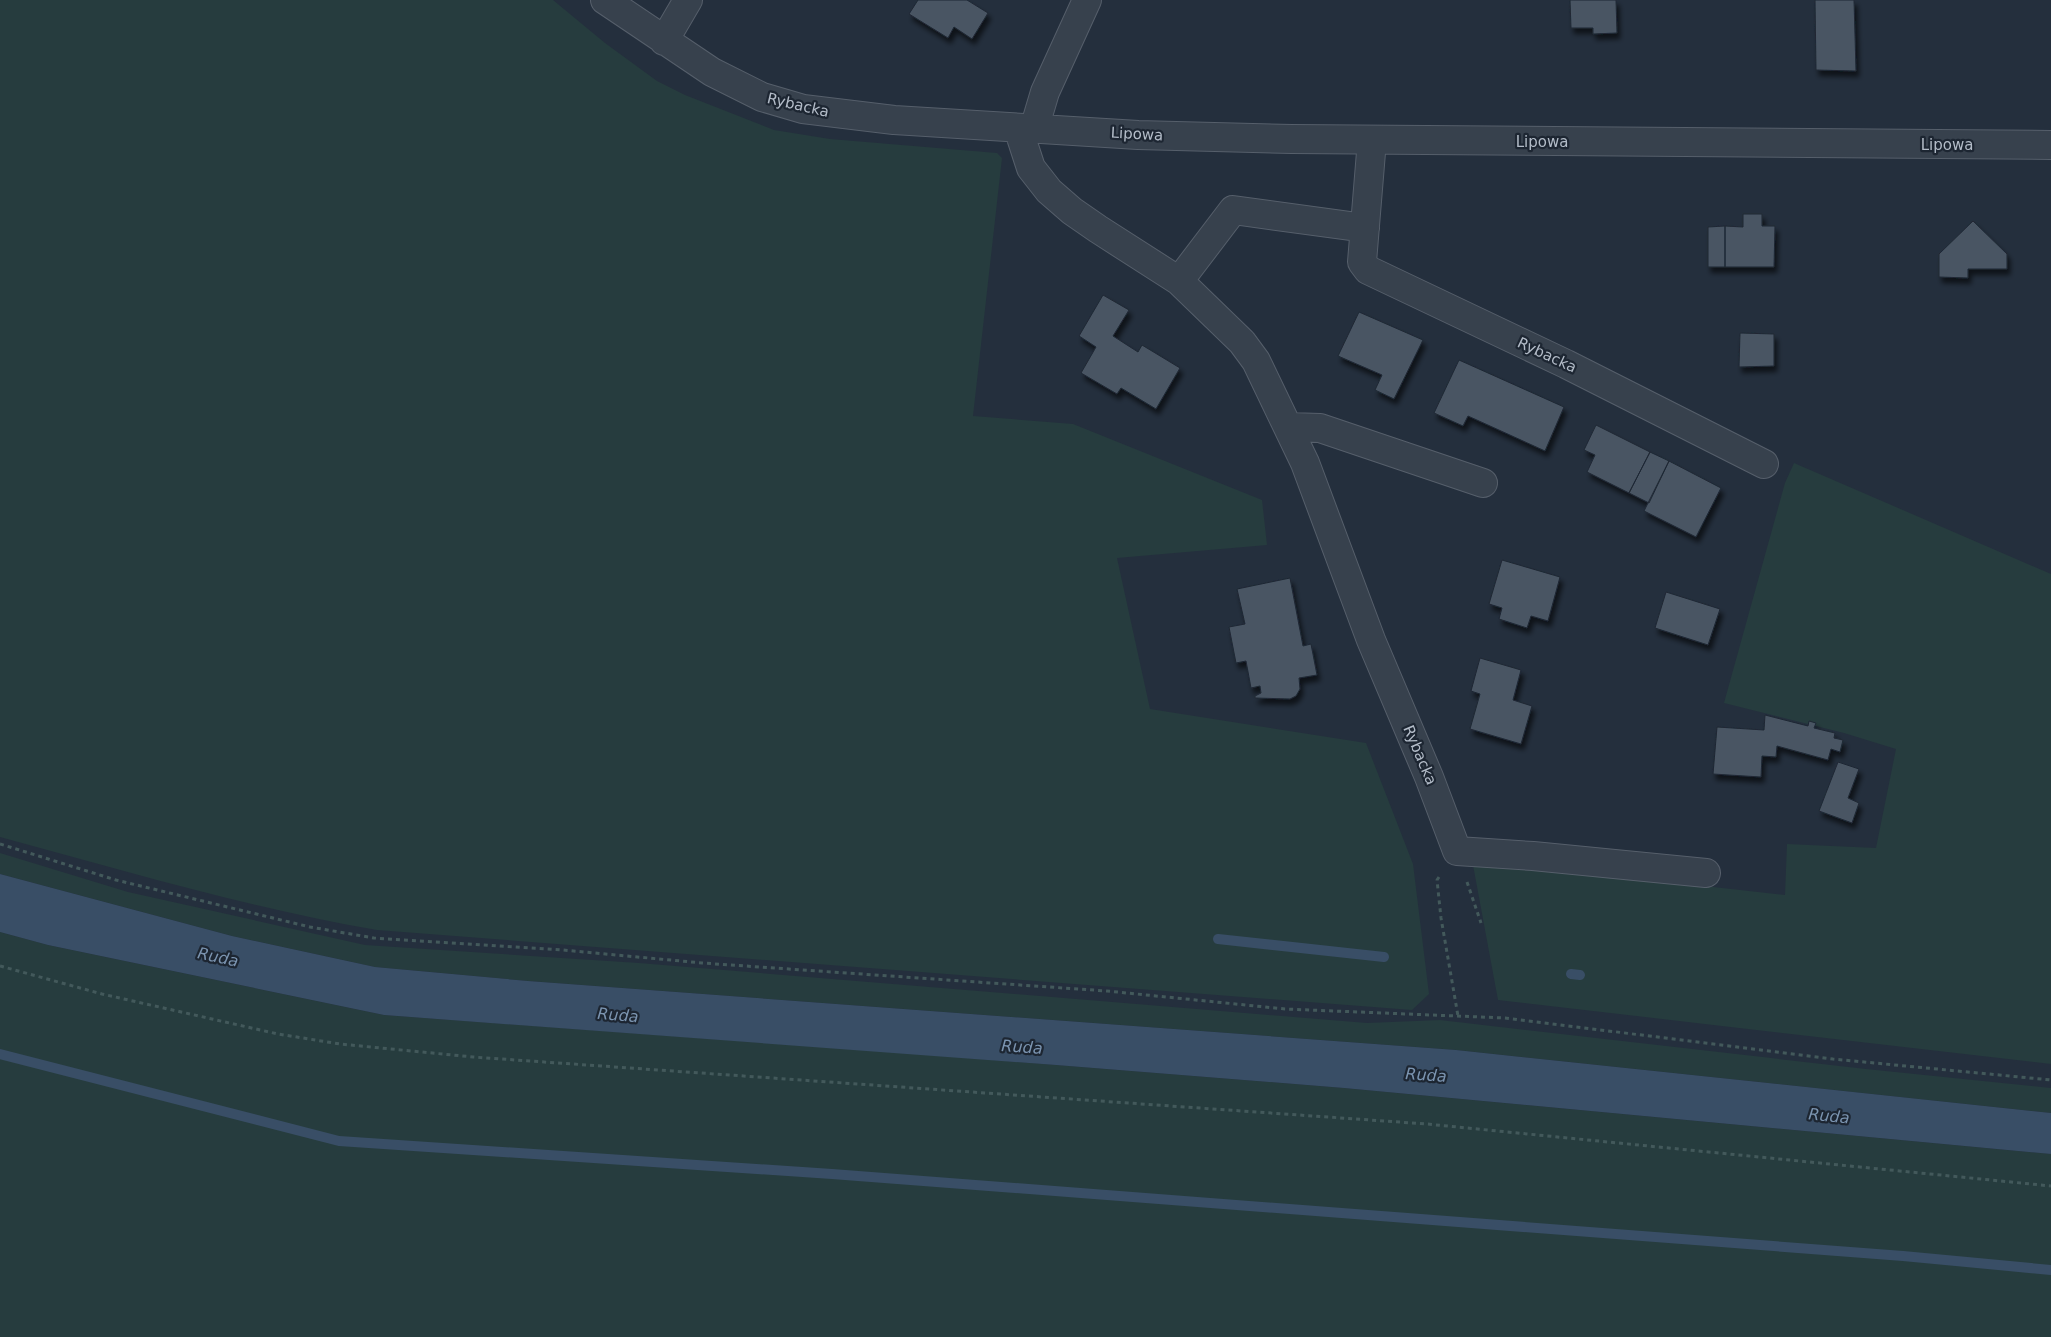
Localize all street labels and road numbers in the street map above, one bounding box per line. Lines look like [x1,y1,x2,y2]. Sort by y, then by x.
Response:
street label: Rybacka [765,89,831,121]
street label: Lipowa [1110,124,1164,144]
street label: Lipowa [1516,133,1568,151]
street label: Lipowa [1921,136,1973,154]
street label: Rybacka [1515,334,1579,376]
street label: Rybacka [1399,722,1441,788]

